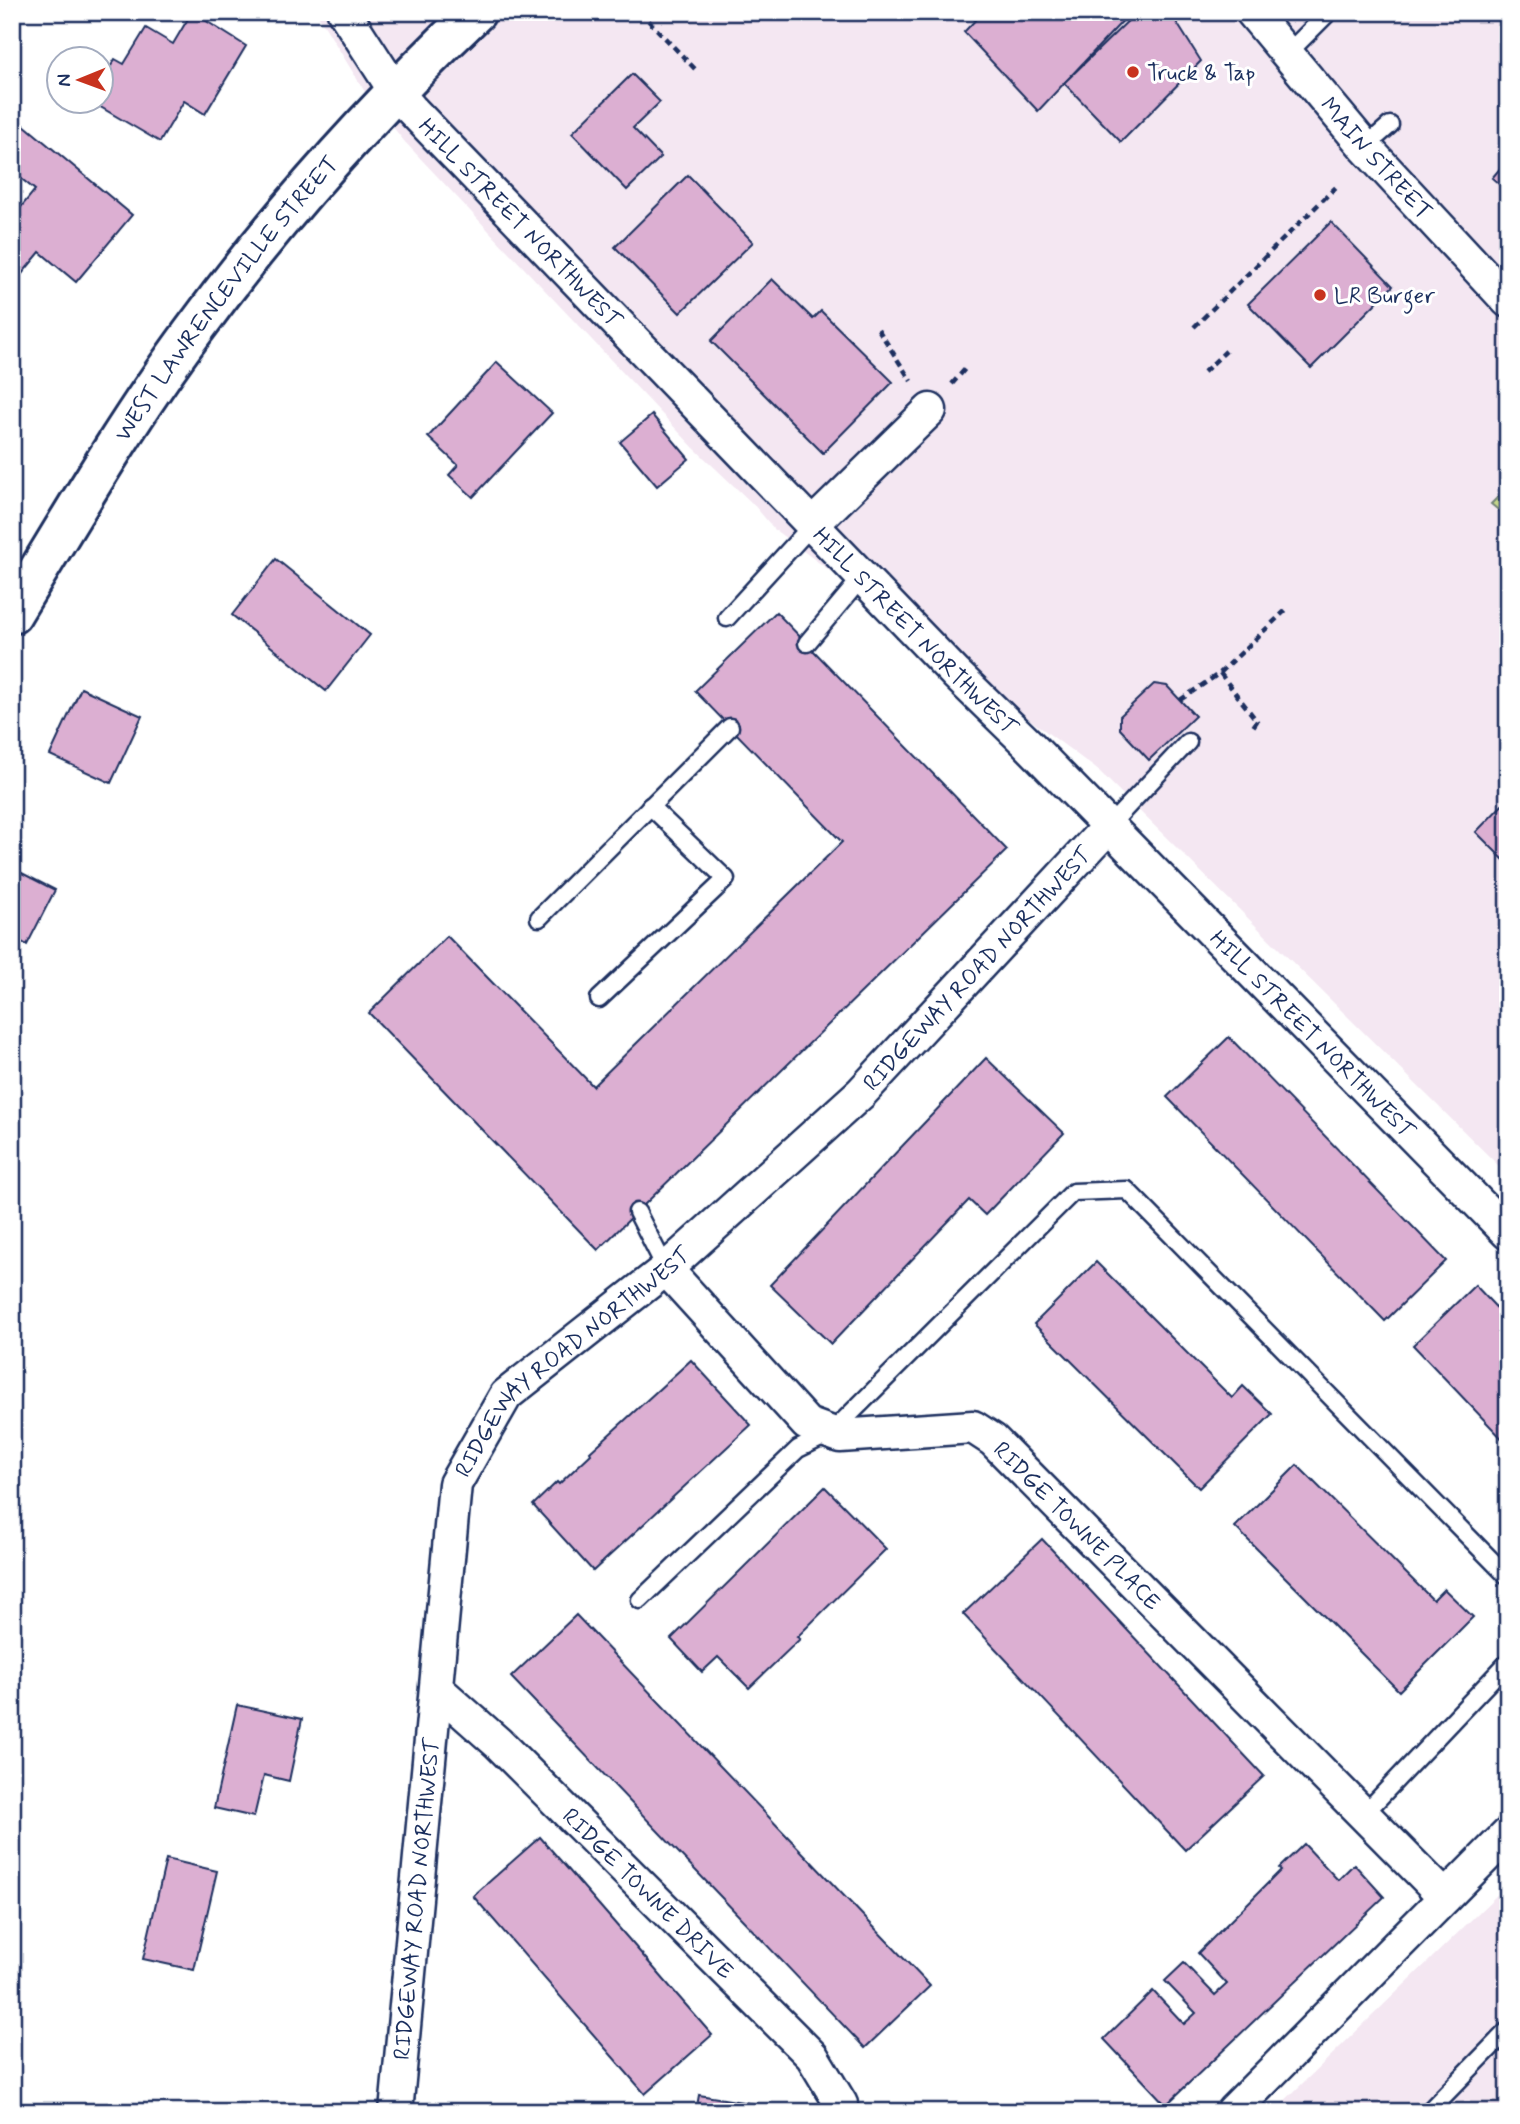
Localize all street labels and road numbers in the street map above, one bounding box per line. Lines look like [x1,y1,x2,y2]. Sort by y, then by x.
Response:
street label: MAIN STREET [1313,92,1438,227]
street label: HILL STREET NORTHWEST [411,113,628,336]
street label: WEST LAWRENCEVILLE STREET [109,150,346,448]
street label: HILL STREET NORTHWEST [805,521,1024,744]
street label: RIDGEWAY ROAD NORTHWEST [857,840,1100,1098]
street label: HILL STREET NORTHWEST [1202,925,1421,1147]
street label: RIDGEWAY ROAD NORTHWEST [449,1240,699,1483]
street label: RIDGE TOWNE PLACE [986,1436,1166,1618]
street label: RIDGEWAY ROAD NORTHWEST [388,1736,448,2061]
street label: RIDGE TOWNE DRIVE [555,1802,739,1987]

